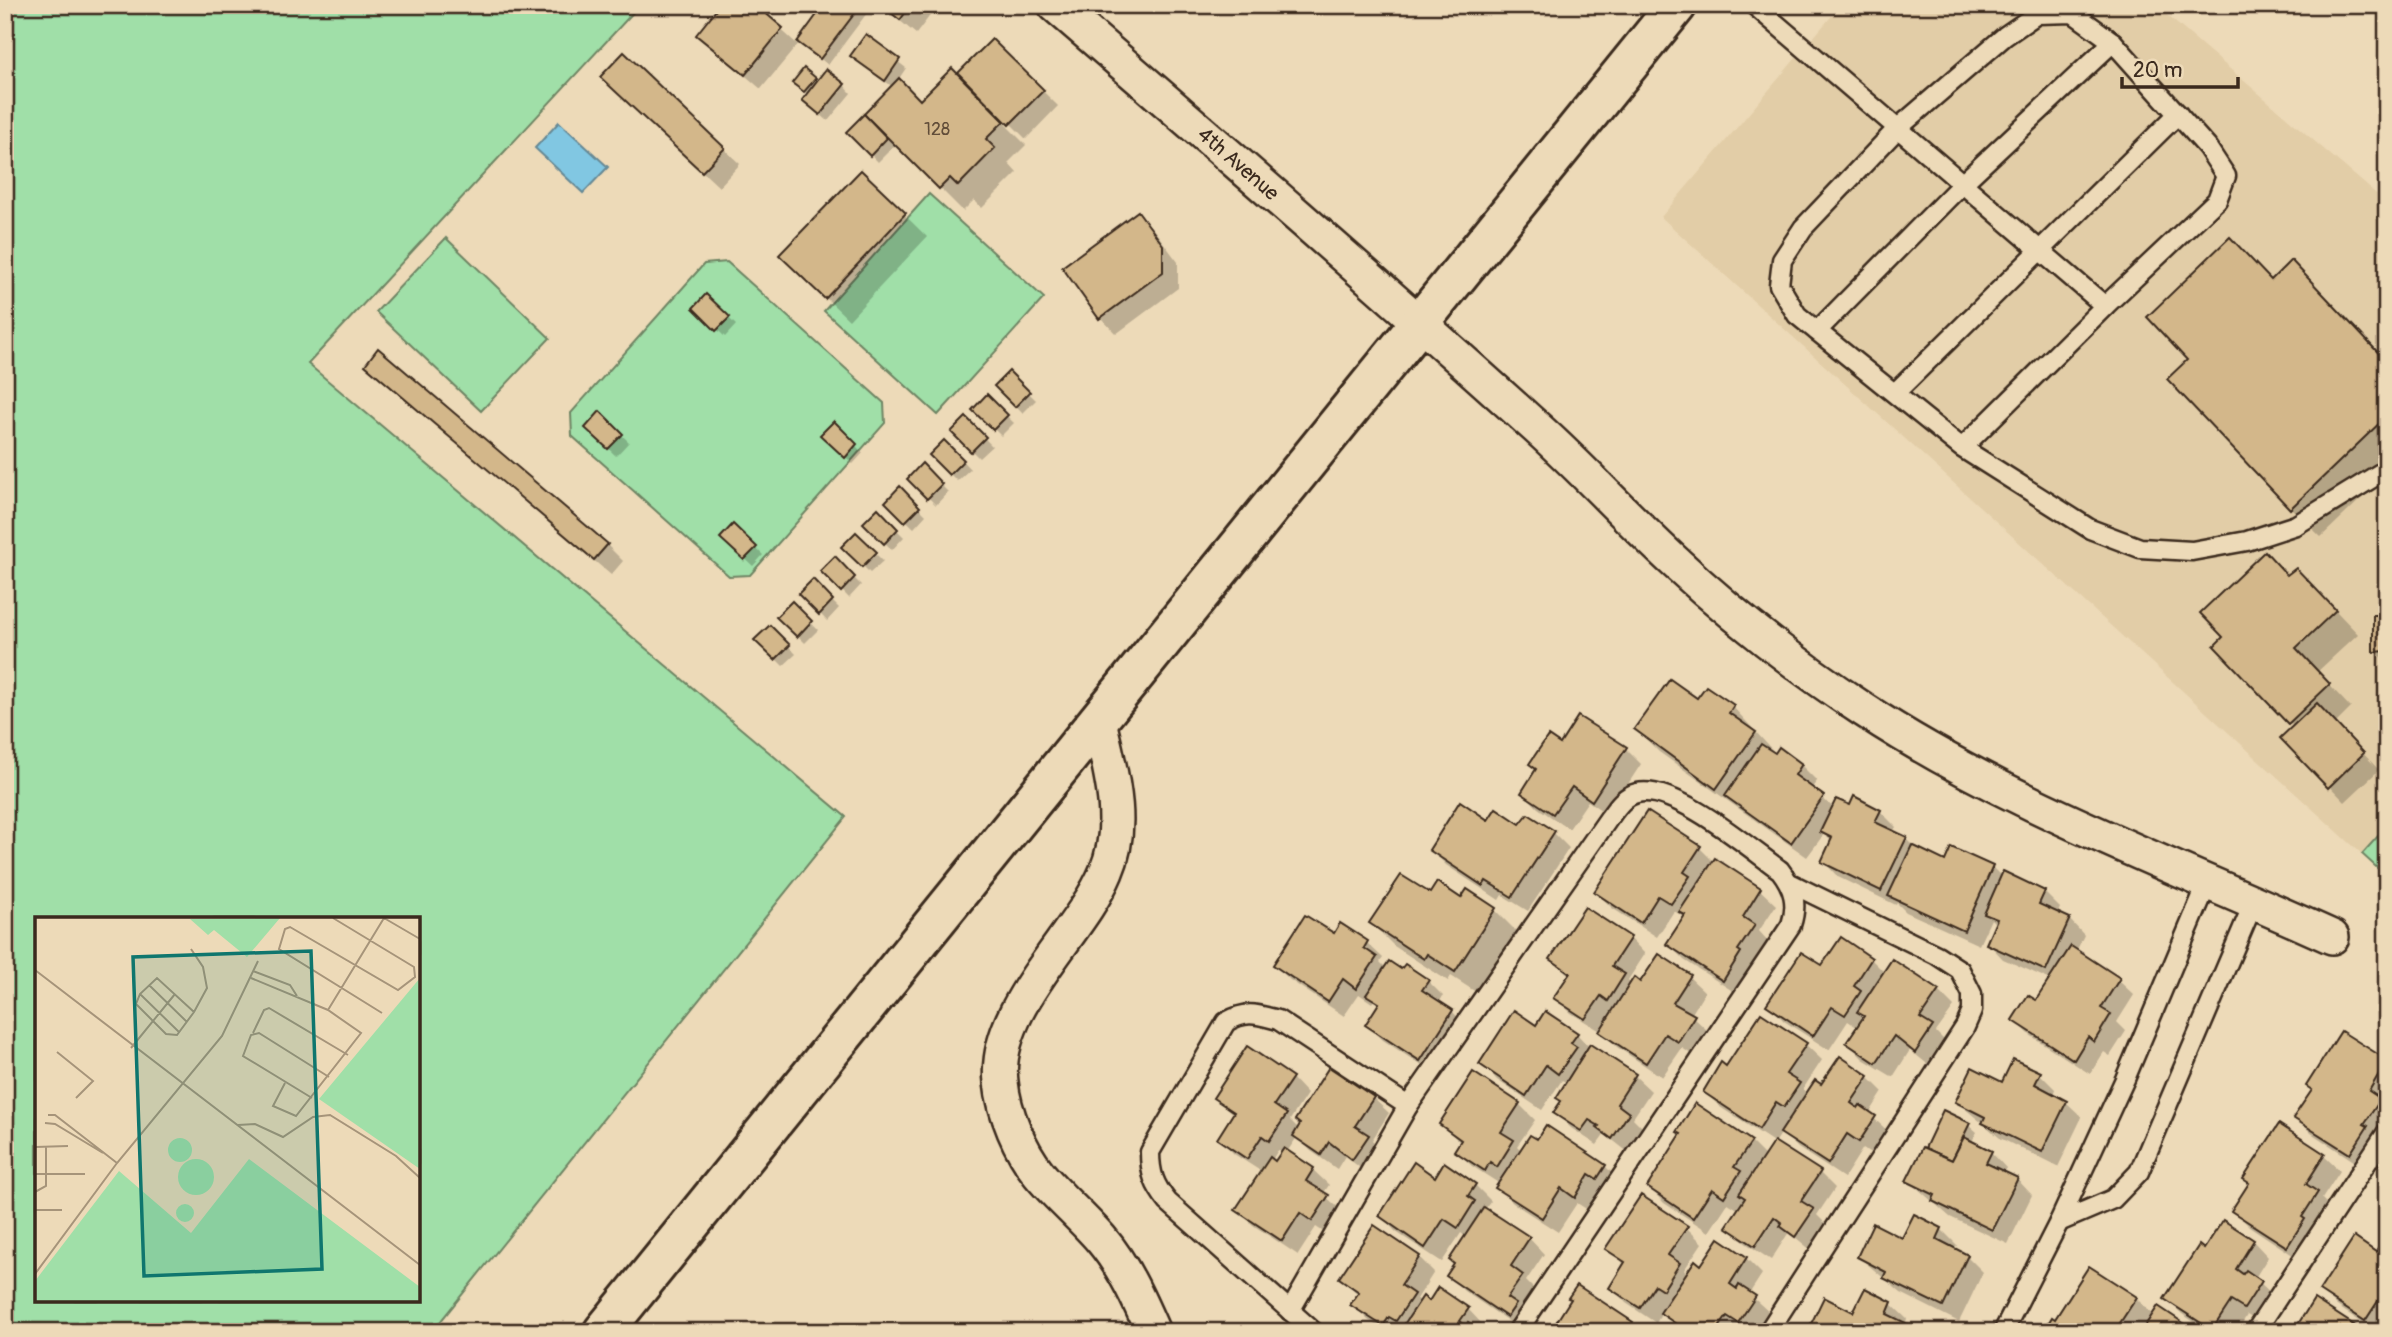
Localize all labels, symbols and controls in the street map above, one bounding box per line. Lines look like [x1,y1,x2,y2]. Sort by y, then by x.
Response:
scale bar [2122,46,2238,90]
text: 20 m [2133,57,2182,84]
house number: 128 [924,118,950,141]
street label: 4th Avenue [1192,121,1285,207]
inset map [35,917,420,1302]

